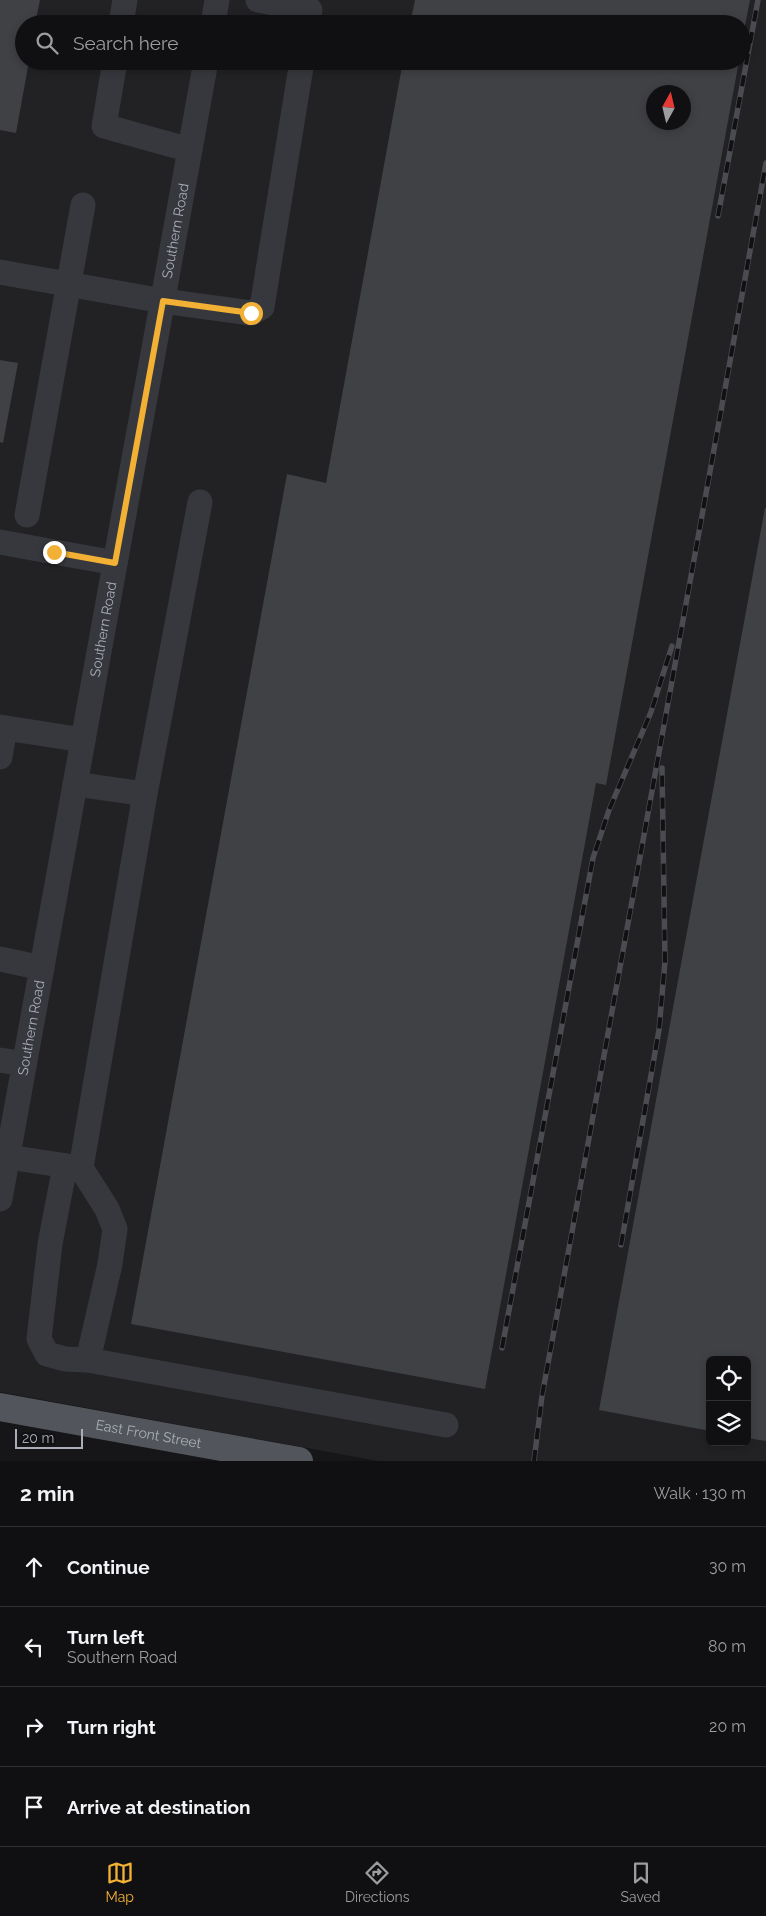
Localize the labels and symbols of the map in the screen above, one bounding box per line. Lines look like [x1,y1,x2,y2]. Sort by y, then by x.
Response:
north arrow [646,85,691,130]
street label: Southern Road [159,182,192,280]
route start [240,302,263,325]
route end [43,541,66,564]
street label: Southern Road [87,580,120,678]
street label: Southern Road [15,979,47,1077]
street label: East Front Street [94,1416,203,1451]
scale bar [15,1426,82,1449]

